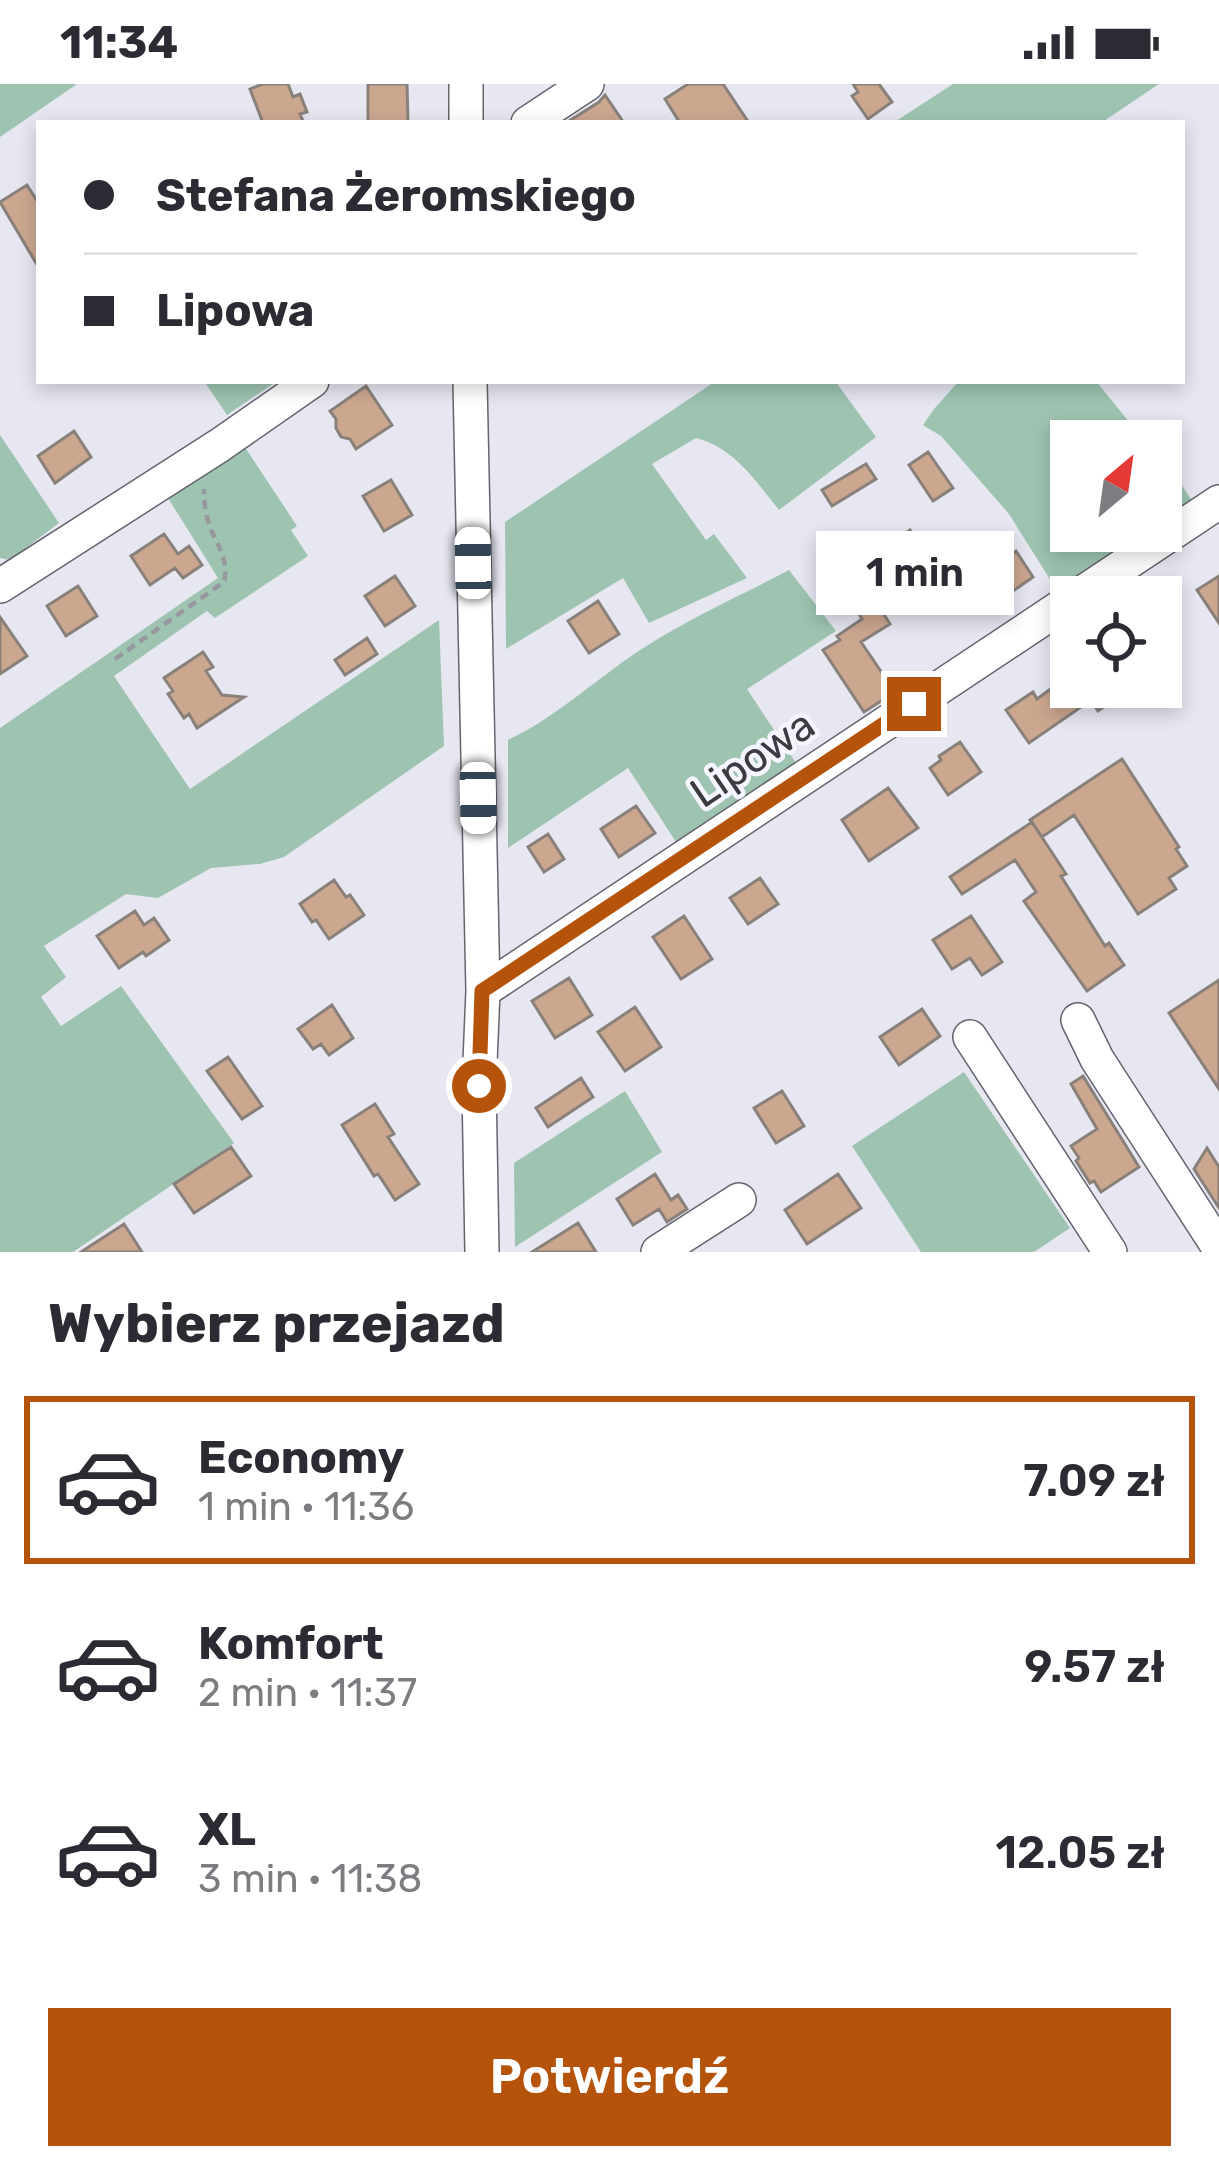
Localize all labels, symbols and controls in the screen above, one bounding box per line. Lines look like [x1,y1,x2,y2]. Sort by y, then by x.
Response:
text: 11:34 [60,16,178,69]
text: Stefana Żeromskiego [156,169,636,222]
text: Lipowa [156,284,314,337]
north arrow [1050,420,1182,552]
map controls [1050,420,1182,708]
car [454,527,492,599]
callout: 1 min [815,530,1013,614]
text: 1 min [866,550,964,596]
button: locate [1050,576,1182,708]
route end [887,677,941,731]
street label: Lipowa [681,699,824,818]
car [459,762,497,834]
route start [452,1059,506,1113]
text: Wybierz przejazd [48,1292,505,1356]
icon: car [54,1426,162,1534]
text: Economy [198,1431,404,1484]
text: 7.09 zł [1023,1454,1165,1507]
text: 1 min · 11:36 [198,1484,414,1530]
icon: car [54,1612,162,1720]
text: Komfort [198,1617,384,1670]
text: 9.57 zł [1024,1640,1165,1693]
text: 2 min · 11:37 [198,1670,417,1716]
icon: car [54,1798,162,1906]
text: XL [198,1803,256,1856]
text: 12.05 zł [995,1826,1165,1879]
text: 3 min · 11:38 [198,1856,422,1902]
button: Potwierdź [48,2008,1171,2146]

